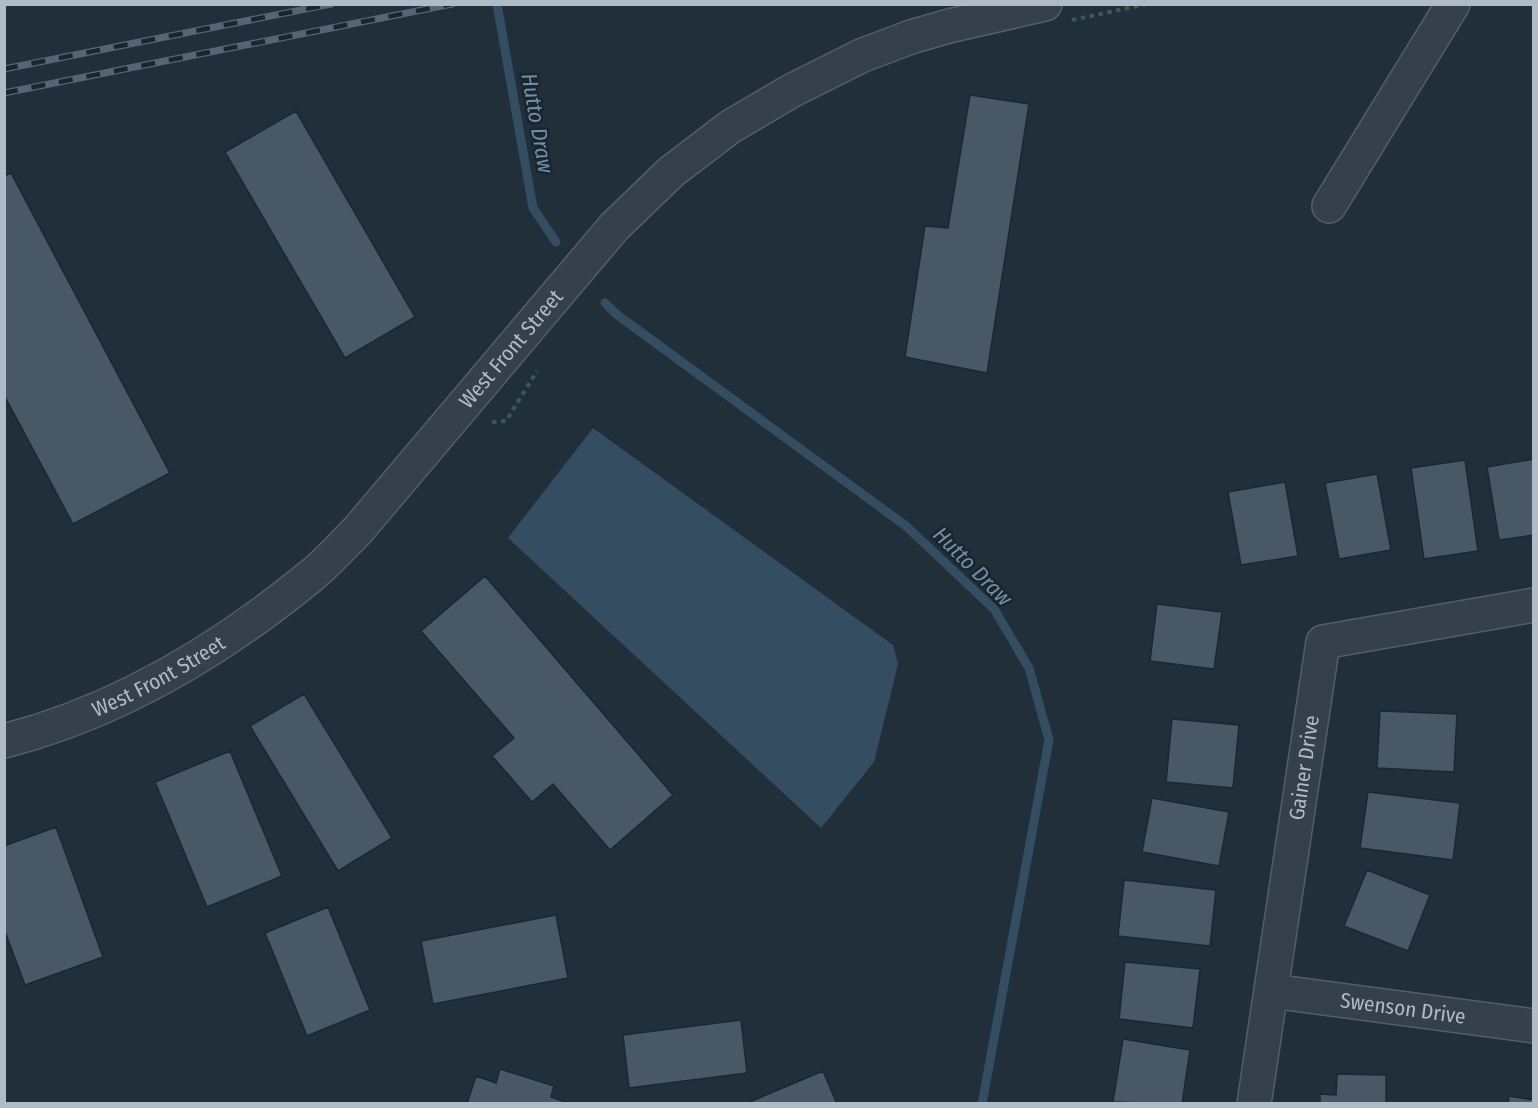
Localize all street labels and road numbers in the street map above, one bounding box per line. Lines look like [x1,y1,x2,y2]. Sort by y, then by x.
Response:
street label: West Front Street [453,284,569,414]
street label: West Front Street [88,630,230,723]
street label: Gainer Drive [1284,713,1325,822]
street label: Swenson Drive [1339,987,1467,1030]

